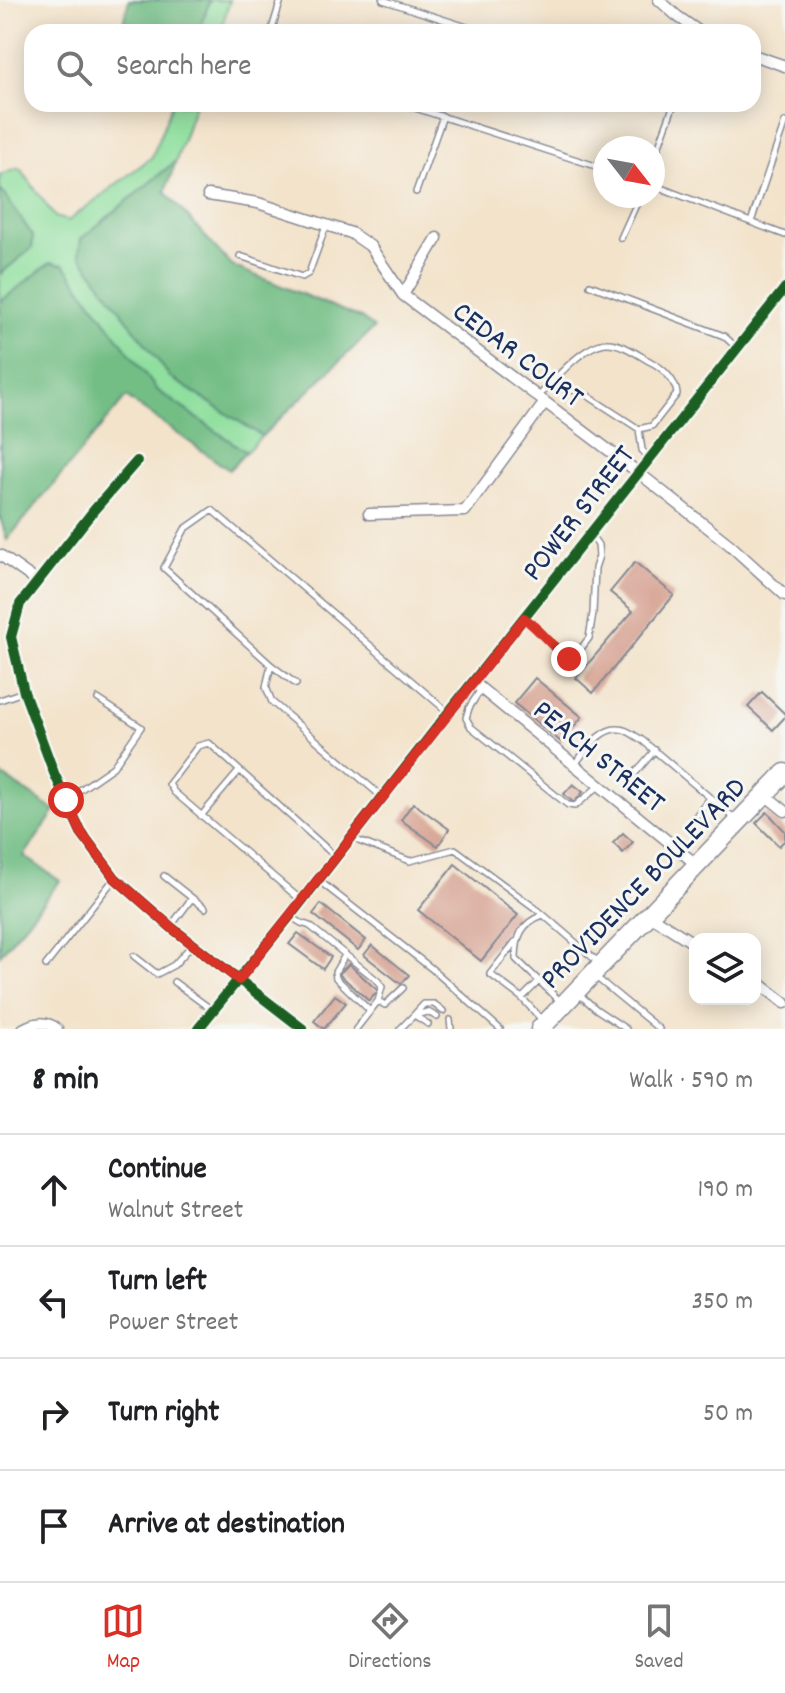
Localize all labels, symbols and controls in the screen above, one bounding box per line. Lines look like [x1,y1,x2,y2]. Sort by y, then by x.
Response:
search box [24,24,761,112]
icon: search [52,46,96,90]
text: Search here [116,47,252,90]
north arrow [593,136,665,208]
street label: CEDAR COURT [442,293,591,420]
street label: POWER STREET [514,438,647,592]
route end [551,641,587,677]
street label: PEACH STREET [522,692,673,825]
street label: PROVIDENCE BOULEVARD [532,769,758,1001]
route start [48,782,84,818]
map controls [689,933,761,1005]
button: layers [689,933,761,1005]
text: 8 min [32,1057,99,1106]
text: Walk · 590 m [629,1063,753,1100]
text: Continue [108,1150,207,1193]
icon: ahead [32,1168,76,1212]
text: 190 m [697,1172,753,1209]
text: Walnut Street [108,1193,243,1230]
text: Turn left [108,1262,207,1305]
icon: left [32,1280,76,1324]
text: 350 m [691,1284,753,1321]
text: Power Street [108,1305,238,1342]
icon: right [32,1392,76,1436]
text: Turn right [108,1393,219,1436]
text: 50 m [703,1396,753,1433]
icon: arrive [32,1504,76,1548]
text: Arrive at destination [108,1505,345,1548]
tab: Map [101,1599,145,1678]
tab: Directions [348,1599,432,1678]
tab: Saved [634,1599,684,1678]

